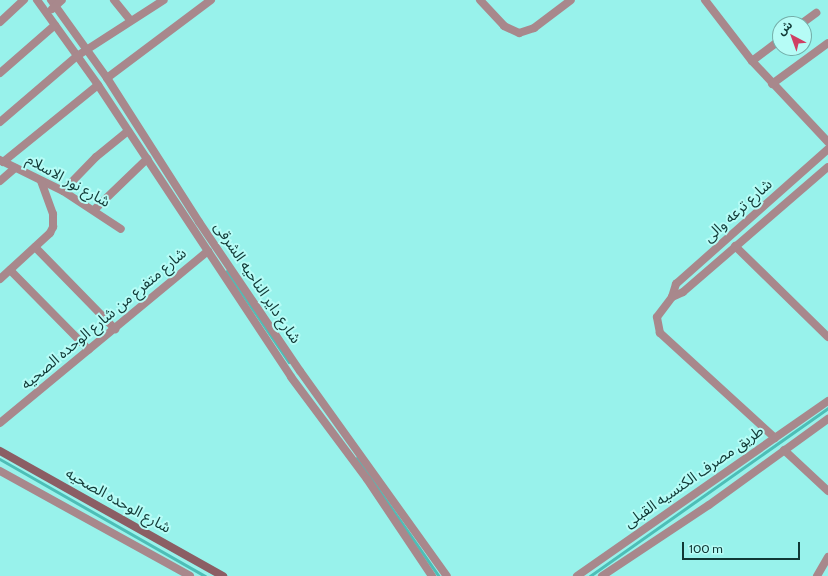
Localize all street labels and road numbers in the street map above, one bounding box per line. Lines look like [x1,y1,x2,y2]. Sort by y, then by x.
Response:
street label: شارع نور الاسلام [23,151,113,211]
street label: شارع ترعه والى [700,176,776,246]
street label: شارع داير الناحيه الشرقى [210,219,304,347]
street label: شارع متفرع من شارع الوحده الصحيه [18,245,190,393]
street label: طريق مصرف الكنسيه القبلى [621,422,767,532]
street label: شارع الوحده الصحيه [62,465,174,537]

